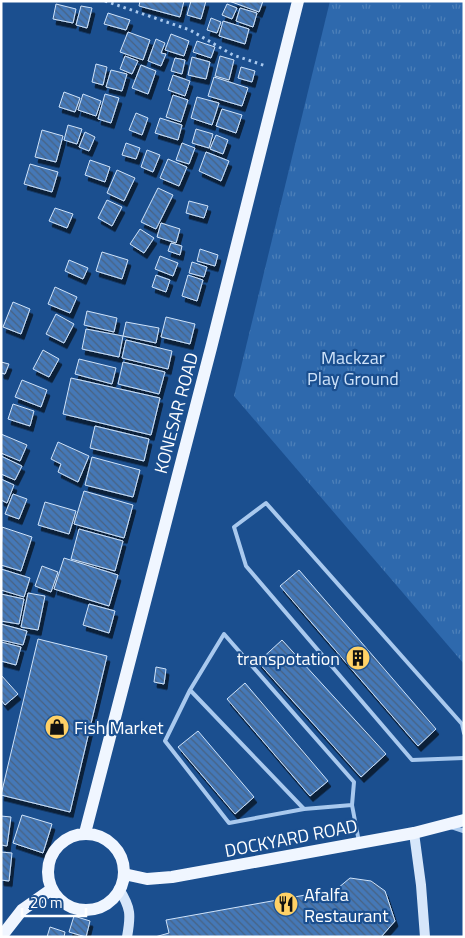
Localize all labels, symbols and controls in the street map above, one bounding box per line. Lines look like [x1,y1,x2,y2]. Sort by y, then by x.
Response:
park label: Mackzar Play Ground [307,344,399,392]
street label: KONESAR ROAD [147,349,205,477]
place label: transpotation [237,645,340,672]
building icon: transpotation [345,645,371,671]
shop icon: Fish Market [44,714,70,740]
place label: Fish Market [74,714,164,741]
street label: DOCKYARD ROAD [222,812,360,864]
place label: Afalfa Restaurant [304,881,389,929]
scale bar [22,886,86,918]
text: 20 m [30,891,63,914]
restaurant icon: Afalfa Restaurant [273,891,299,917]

